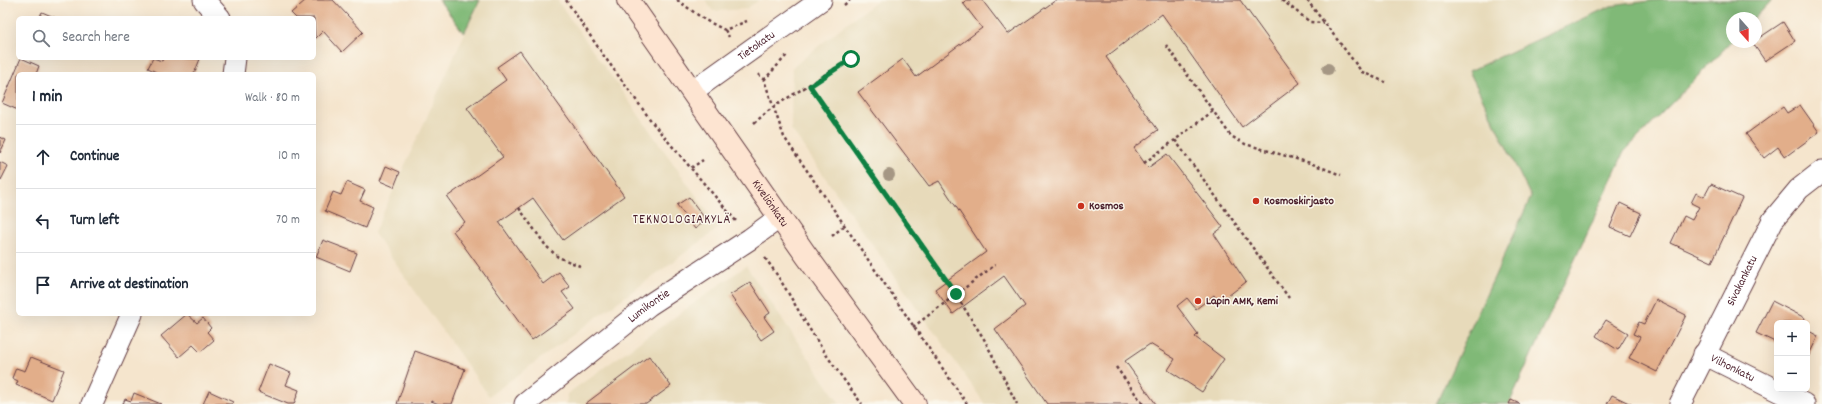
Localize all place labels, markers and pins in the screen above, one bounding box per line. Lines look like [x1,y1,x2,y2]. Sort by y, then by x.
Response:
place label: Kosmoskirjasto [1264,193,1334,210]
marker: Kosmoskirjasto [1251,196,1261,206]
place label: Kosmos [1089,198,1124,215]
marker: Kosmos [1076,201,1086,211]
place label: Lapin AMK, Kemi [1206,293,1279,310]
marker: Lapin AMK, Kemi [1193,296,1203,306]

